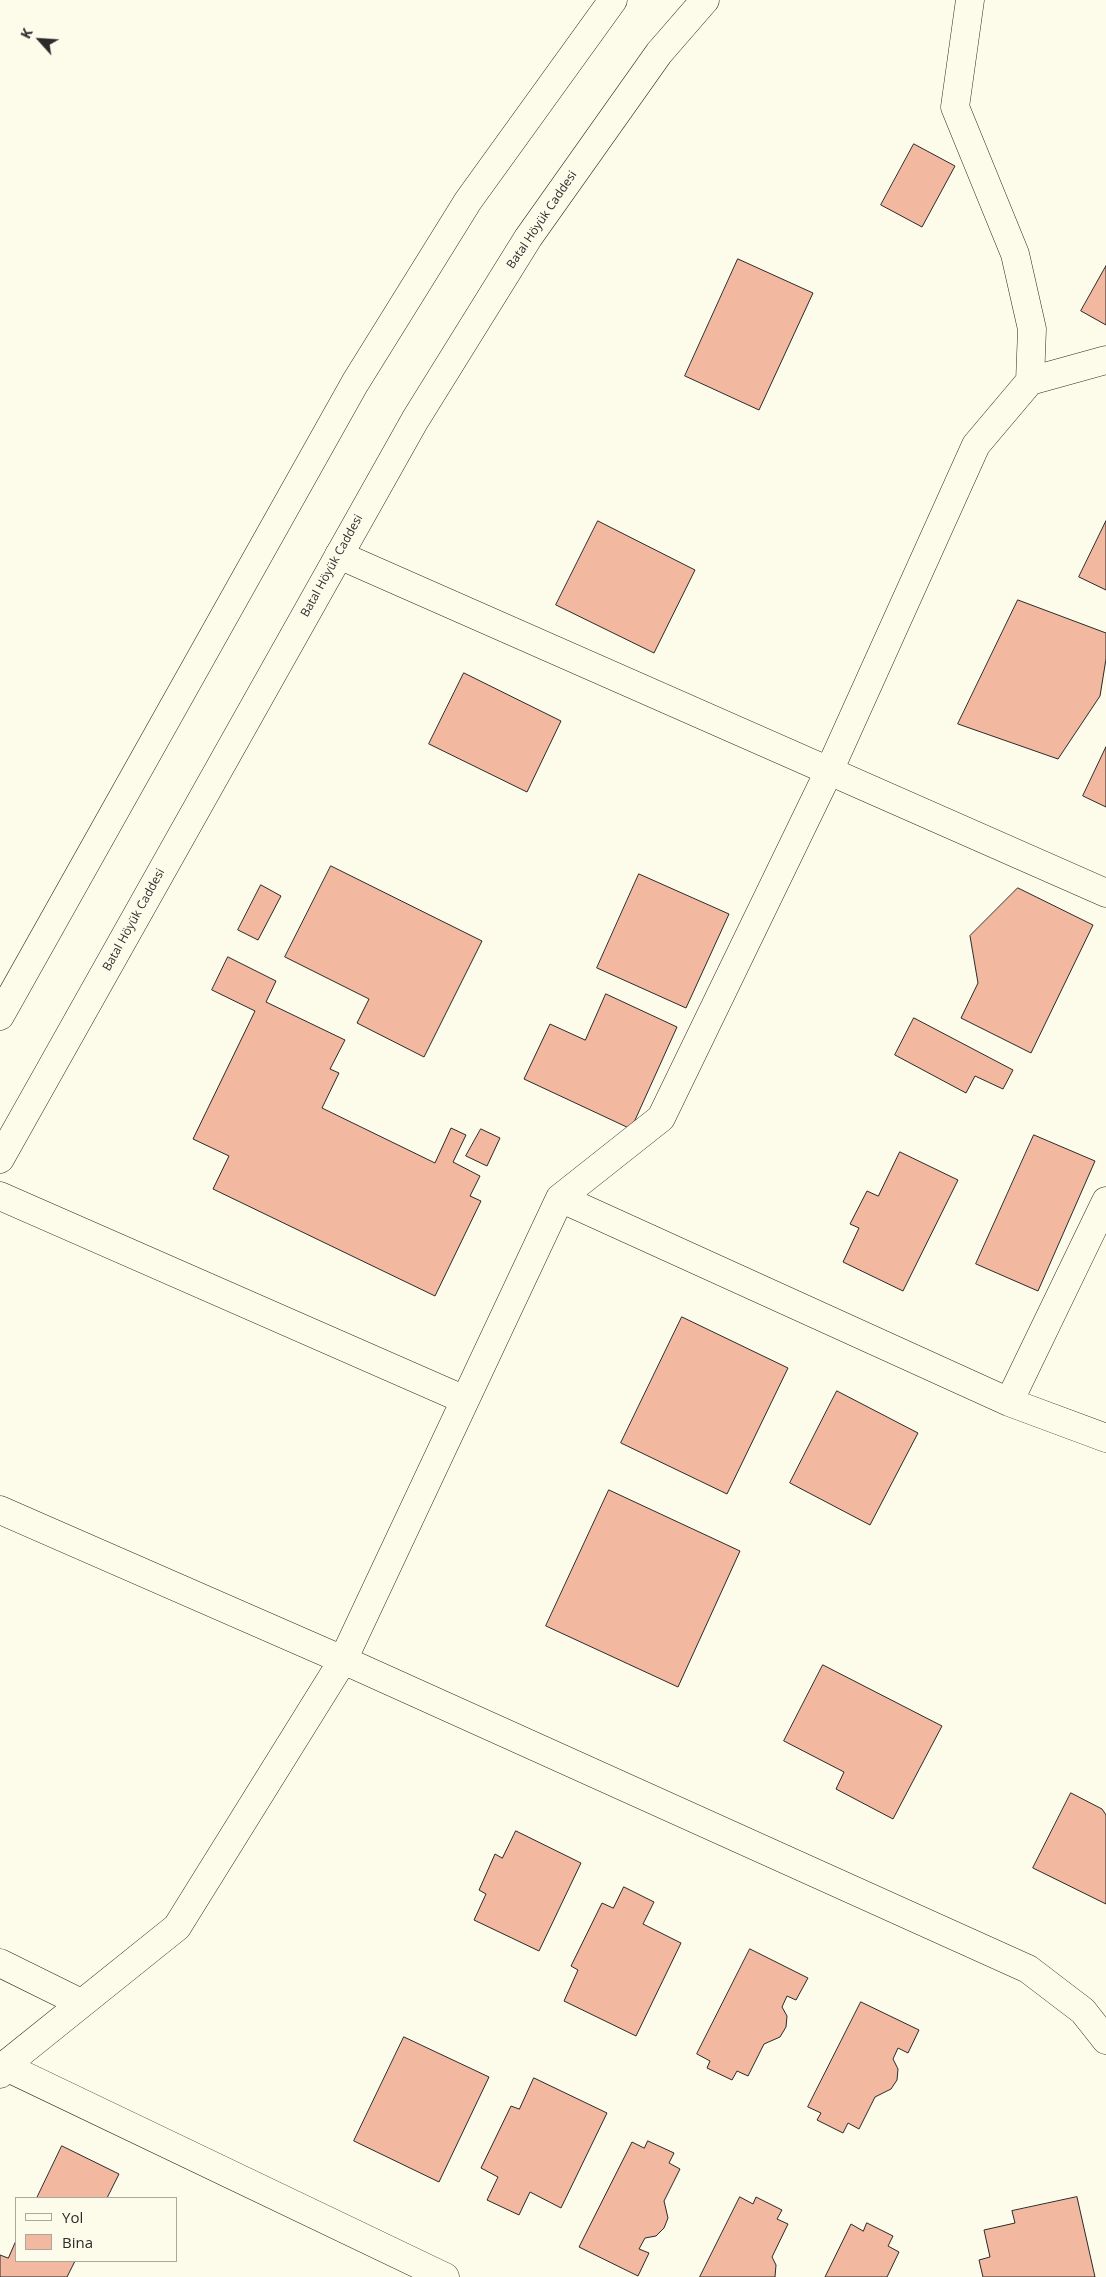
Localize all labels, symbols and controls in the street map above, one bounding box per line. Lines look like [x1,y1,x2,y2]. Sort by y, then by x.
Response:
north arrow [15,15,65,65]
text: K [15,25,37,42]
street label: Batal Höyük Caddesi [504,168,580,272]
street label: Batal Höyük Caddesi [298,512,366,620]
street label: Batal Höyük Caddesi [100,866,168,974]
legend [15,2197,178,2262]
text: Yol [62,2207,83,2227]
text: Bina [62,2232,93,2252]

